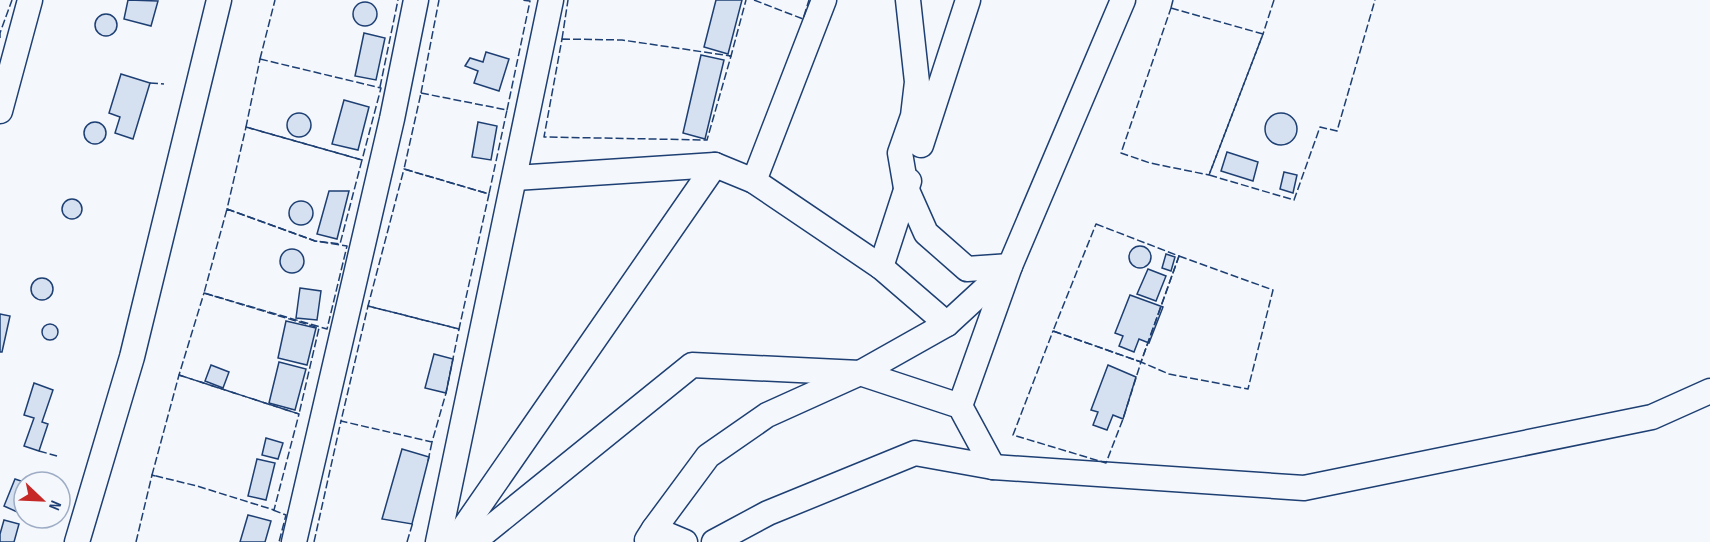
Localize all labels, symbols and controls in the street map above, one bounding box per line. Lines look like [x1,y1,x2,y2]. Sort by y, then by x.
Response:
north arrow [12,470,72,530]
text: N [44,498,65,513]

